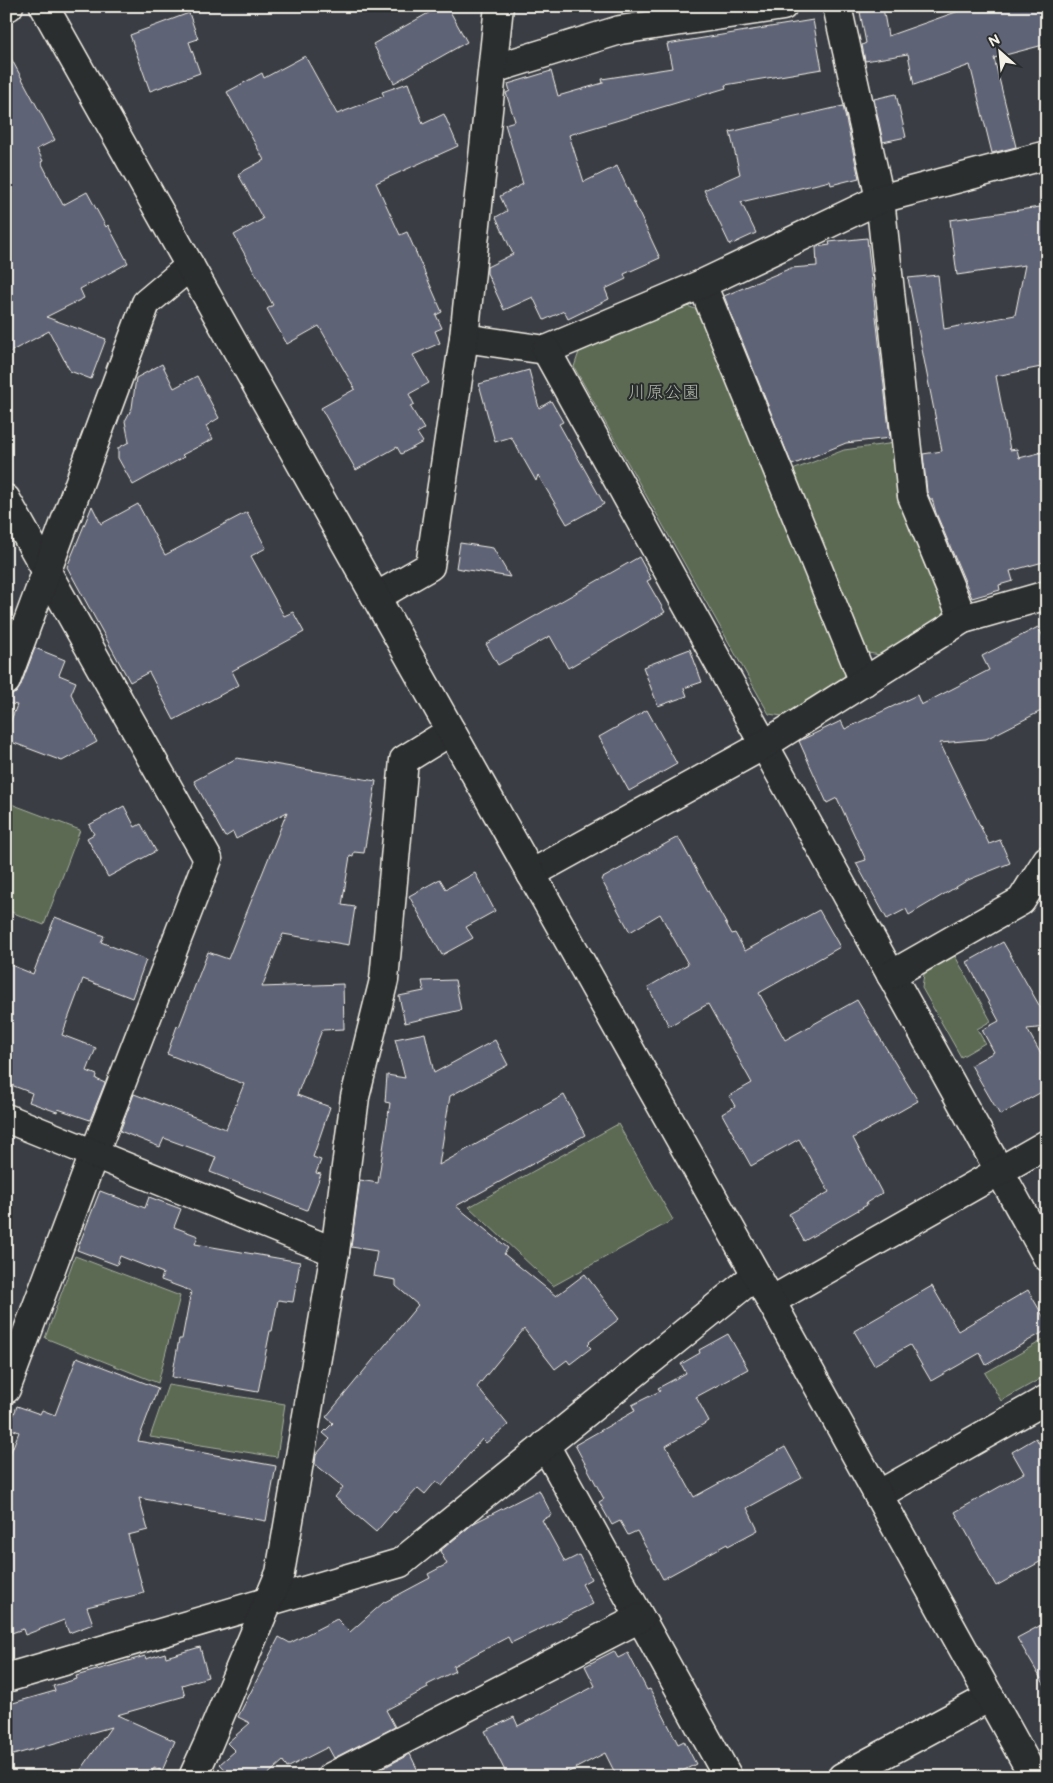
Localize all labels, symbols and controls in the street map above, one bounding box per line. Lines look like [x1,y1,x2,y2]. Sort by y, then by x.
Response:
north arrow [976,28,1026,78]
text: N [986,31,1003,51]
park label: 川原公園 [628,382,700,403]

